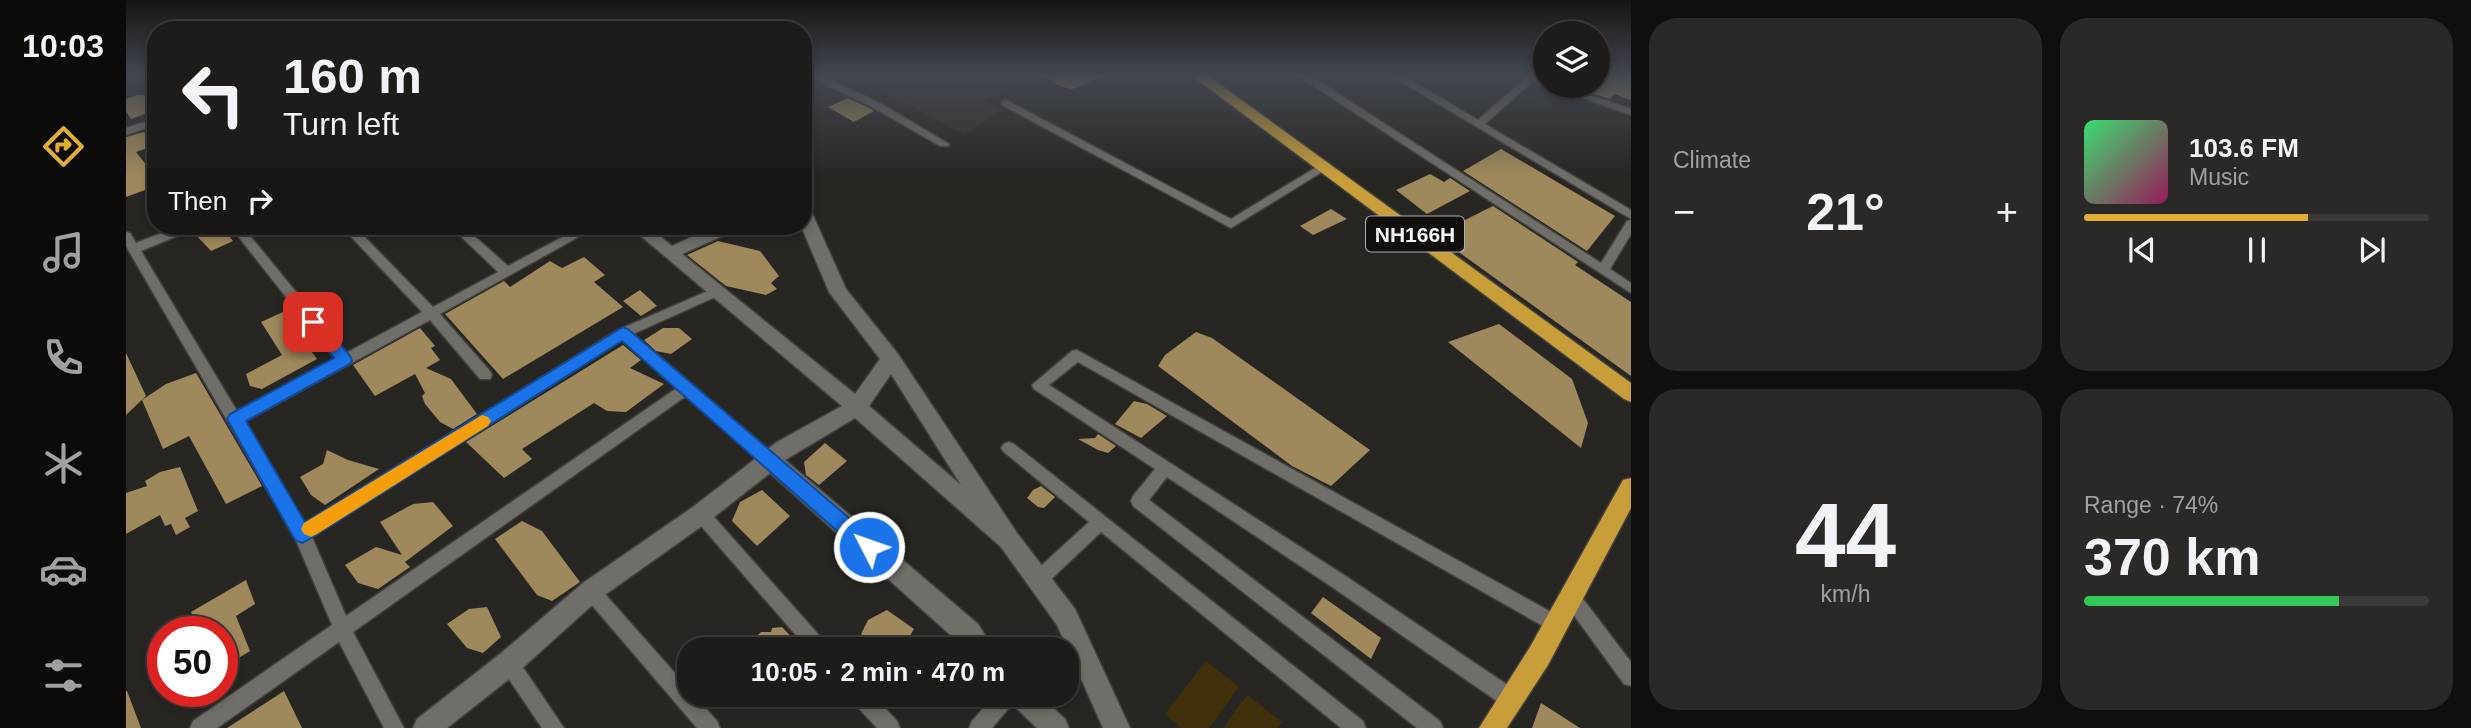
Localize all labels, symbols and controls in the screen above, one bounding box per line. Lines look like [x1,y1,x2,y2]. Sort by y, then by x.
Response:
map controls [1533,21,1610,98]
button: layers [1533,21,1610,98]
text: 10:03 [22,28,104,64]
icon: left [168,49,259,140]
text: 160 m [283,49,422,103]
text: Turn left [283,106,399,142]
icon: directions [39,122,88,171]
text: 103.6 FM [2189,133,2299,163]
text: Climate [1673,147,1751,173]
text: Music [2189,164,2249,190]
icon: right [241,182,279,220]
text: 21° [1806,183,1885,241]
text: Then [168,186,227,216]
text: − [1673,191,1695,233]
text: + [1996,191,2018,233]
road number: NH166H [1366,216,1464,252]
icon: music [39,228,88,277]
icon: previous [2123,231,2161,269]
icon: pause [2238,231,2276,269]
icon: next [2353,231,2391,269]
pin [283,292,343,352]
icon: arrive [294,303,332,341]
icon: phone [39,333,88,382]
icon: climate [39,439,88,488]
text: 44 [1795,485,1896,586]
text: Range · 74% [2084,492,2218,518]
position arrow [832,510,906,584]
text: 370 km [2084,528,2260,586]
icon: car [39,545,88,594]
text: km/h [1821,581,1870,607]
speed limit sign: 50 [147,616,238,707]
icon: filters [39,651,88,700]
text: 10:05 · 2 min · 470 m [751,657,1005,687]

